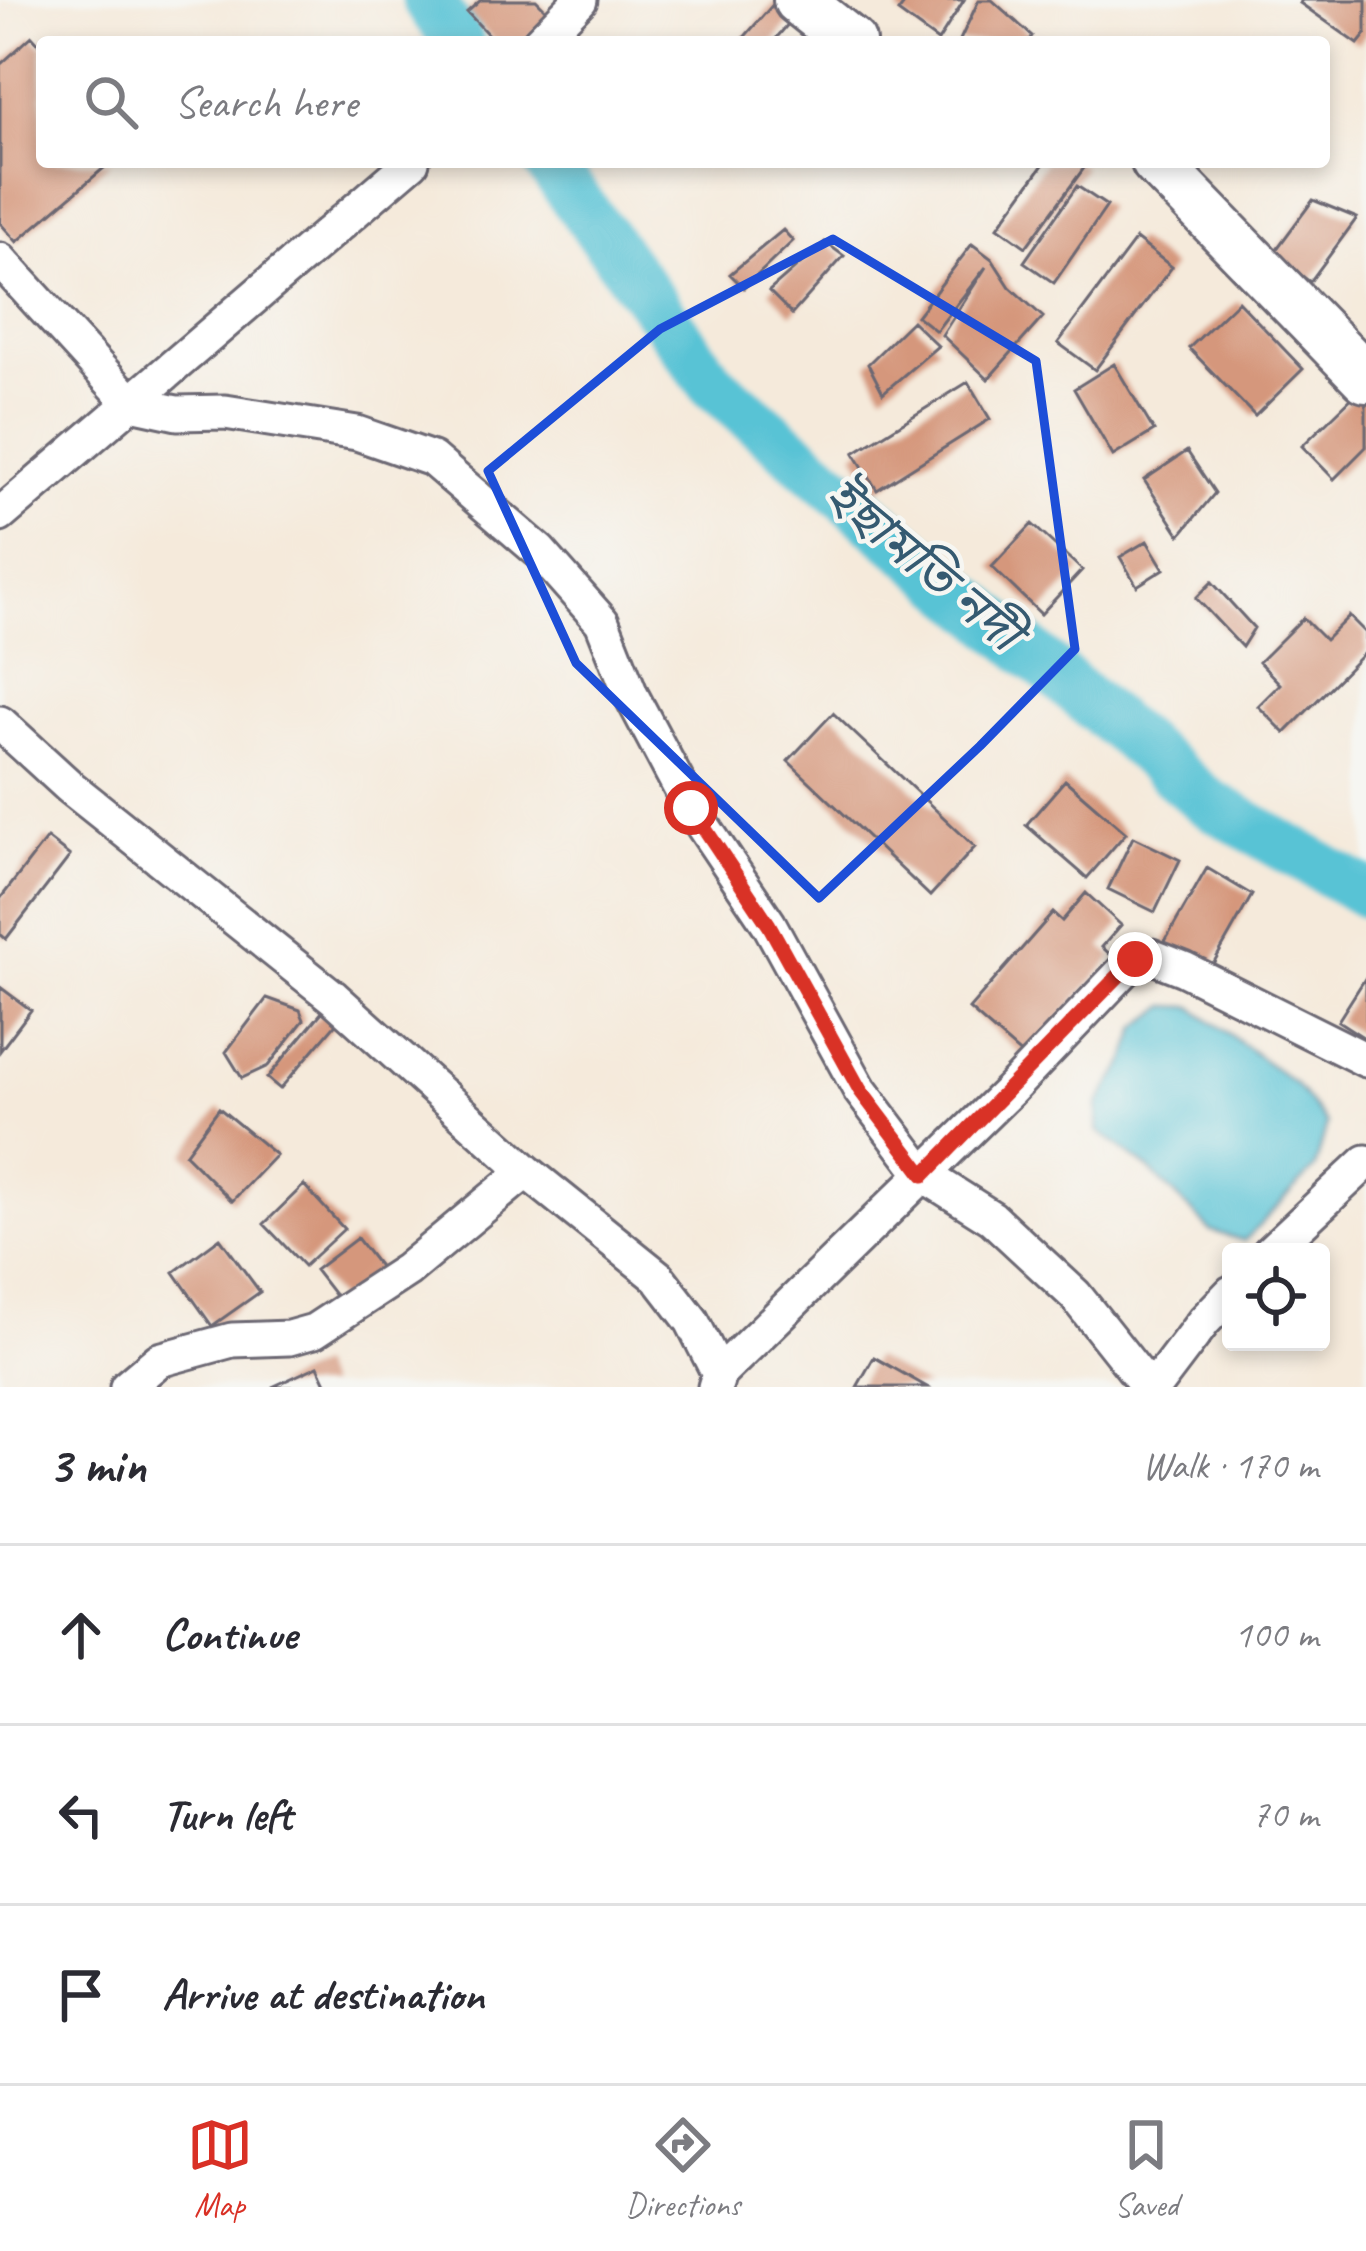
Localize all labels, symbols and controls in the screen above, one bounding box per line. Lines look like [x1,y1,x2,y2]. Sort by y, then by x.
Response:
search box [36,36,1330,168]
icon: search [78,69,144,135]
text: Search here [174,74,357,131]
water label: ইছামতি নদী [812,463,1042,671]
route start [664,781,718,835]
route end [1108,932,1162,986]
map controls [1222,1243,1330,1351]
button: locate [1222,1243,1330,1351]
text: 3 min [48,1433,146,1497]
text: Walk · 170 m [1142,1441,1318,1490]
icon: ahead [48,1602,114,1668]
text: Continue [162,1606,296,1663]
text: 100 m [1234,1610,1318,1659]
icon: left [48,1782,114,1848]
text: Turn left [162,1786,292,1843]
text: 70 m [1252,1790,1318,1839]
icon: arrive [48,1962,114,2028]
text: Arrive at destination [162,1966,484,2023]
tab: Map [187,2112,253,2226]
tab: Directions [626,2112,740,2226]
tab: Saved [1113,2112,1179,2226]

